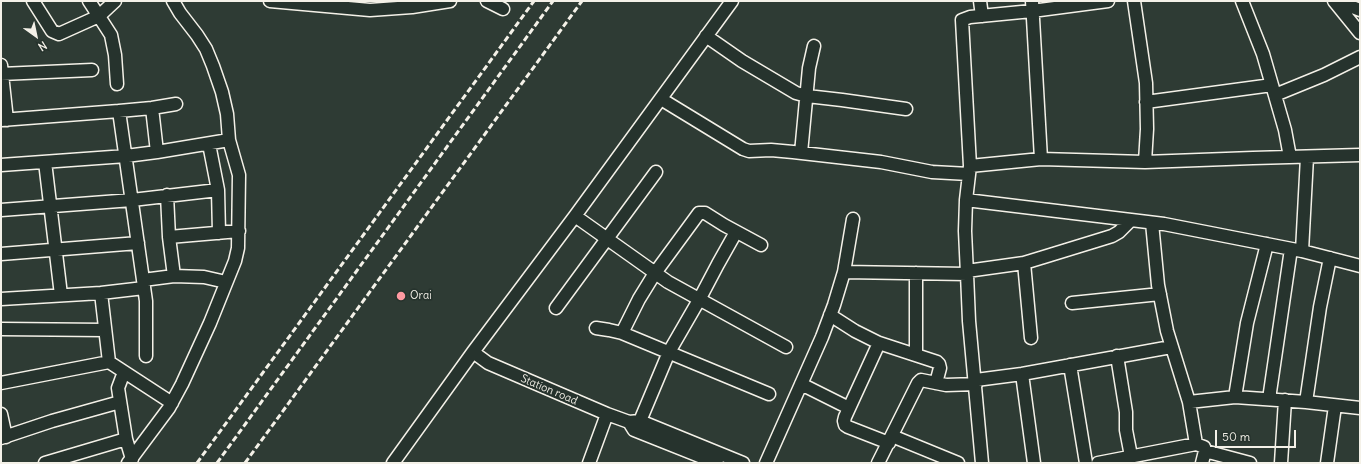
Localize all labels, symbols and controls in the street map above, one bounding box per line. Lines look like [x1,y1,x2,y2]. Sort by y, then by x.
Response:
north arrow [16,16,56,56]
text: N [36,38,50,54]
place label: Orai [410,289,432,303]
marker: Orai [395,290,407,302]
street label: Station road [519,372,579,408]
scale bar [1217,422,1298,448]
text: 50 m [1222,429,1250,444]

